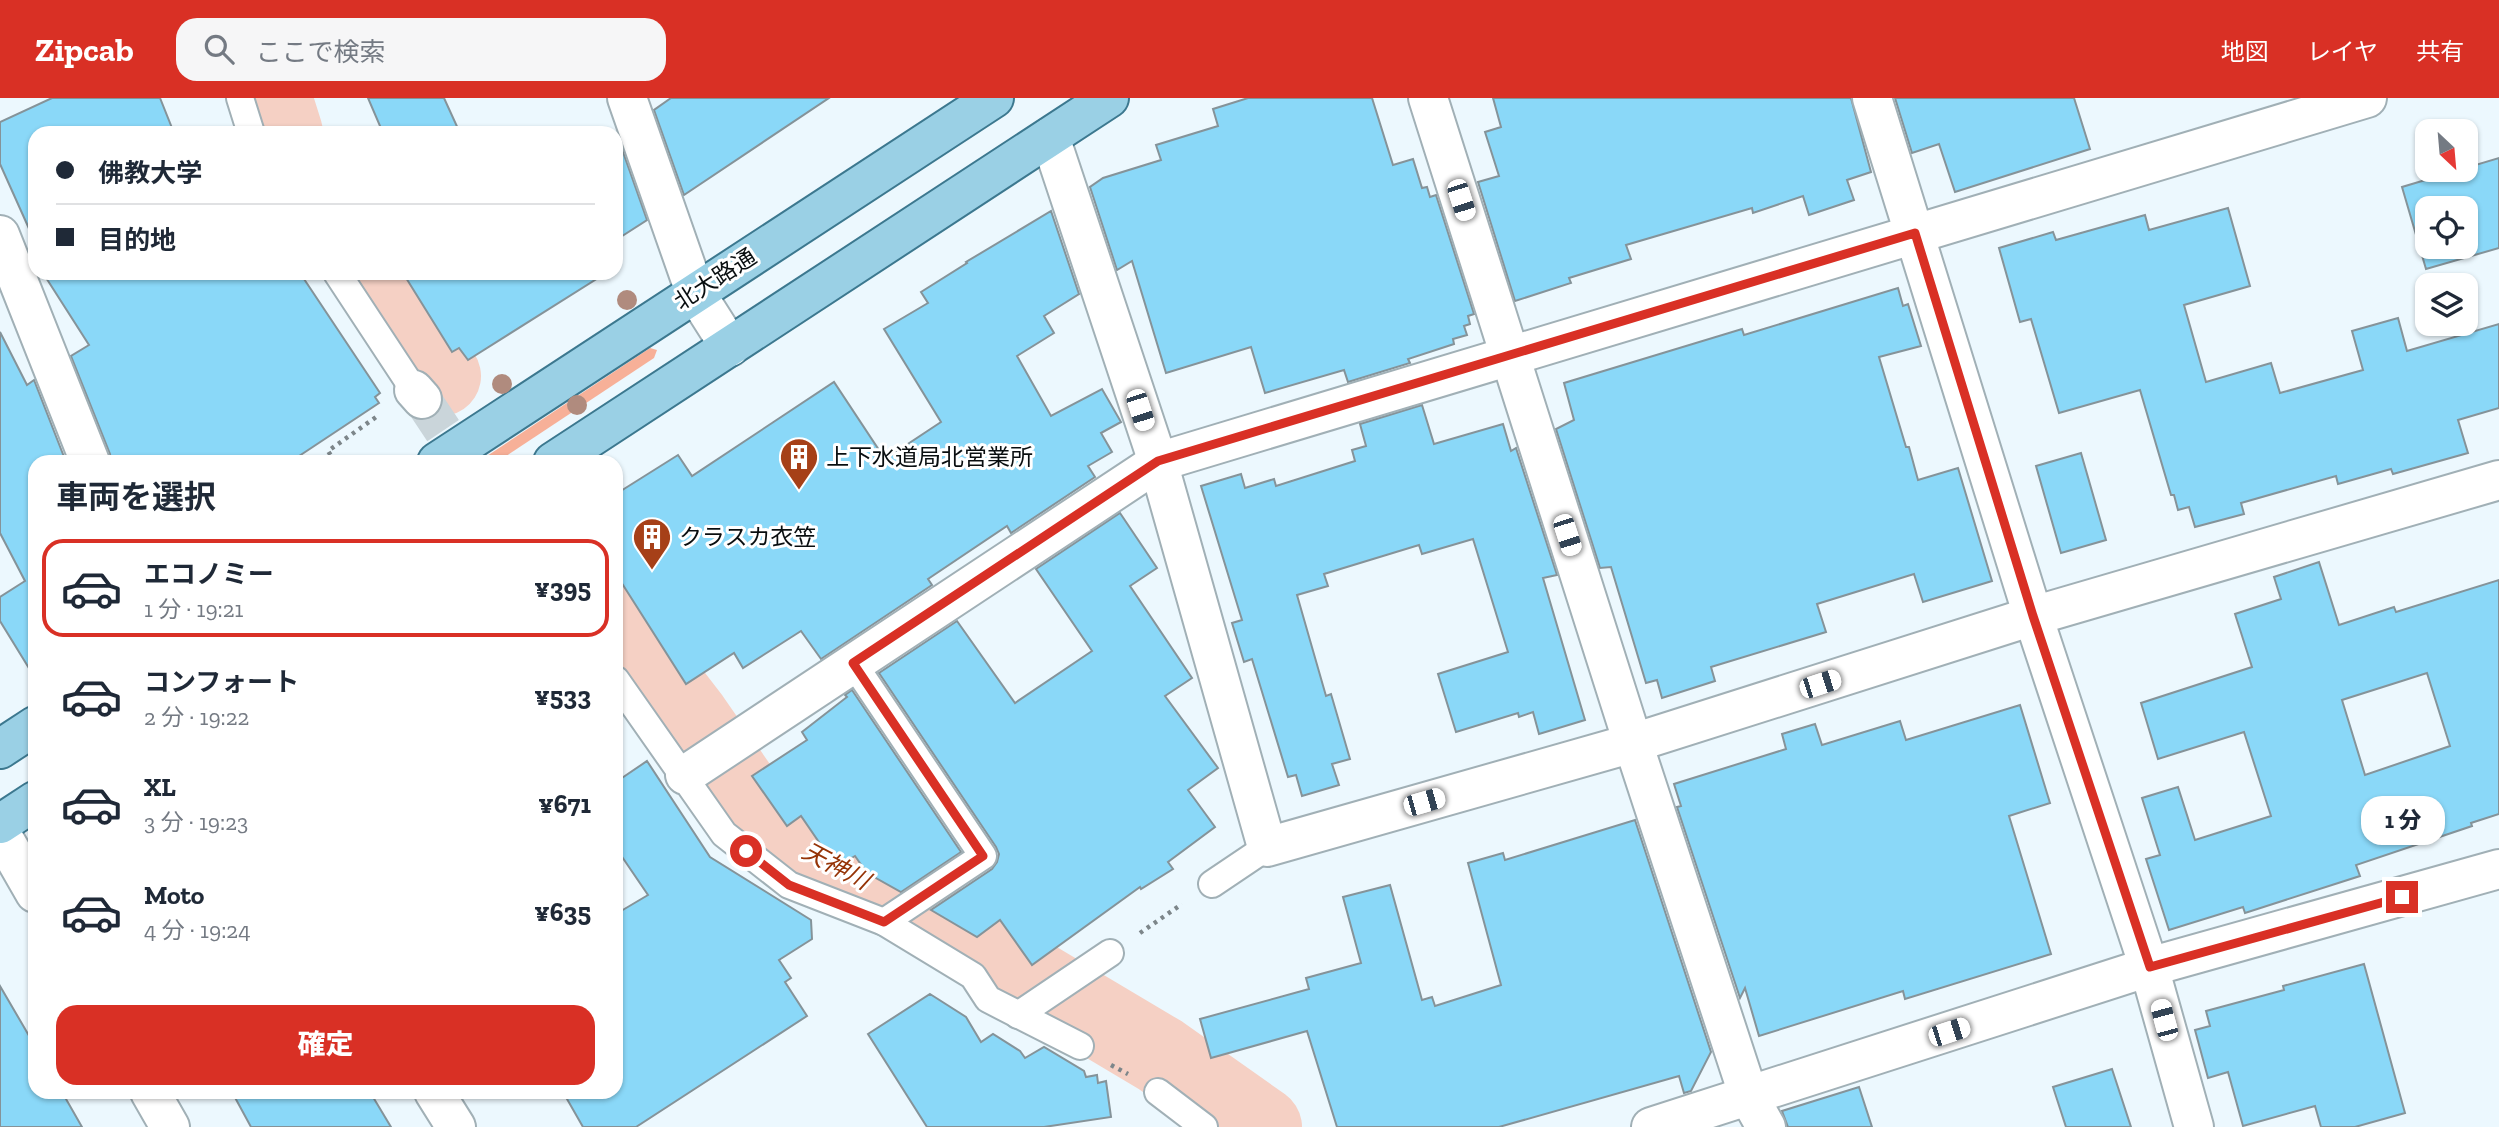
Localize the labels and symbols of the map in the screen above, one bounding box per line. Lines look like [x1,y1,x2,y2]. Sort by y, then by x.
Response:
north arrow [2415,119,2478,182]
car [1445,177,1478,223]
street label: 北大路通 [669,242,761,316]
car [1124,387,1157,433]
building icon: 上下水道局北営業所 [778,436,820,491]
place label: 上下水道局北営業所 [826,443,1033,471]
car [1551,512,1584,558]
building icon: クラスカ衣笠 [631,516,673,571]
place label: クラスカ衣笠 [679,523,817,551]
car [1797,668,1844,700]
car [1401,786,1448,818]
callout: 1 分 [2360,796,2444,844]
route start [730,835,762,867]
water label: 天神川 [798,836,877,897]
route end [2386,881,2418,913]
car [2149,997,2180,1043]
car [1926,1016,1973,1048]

